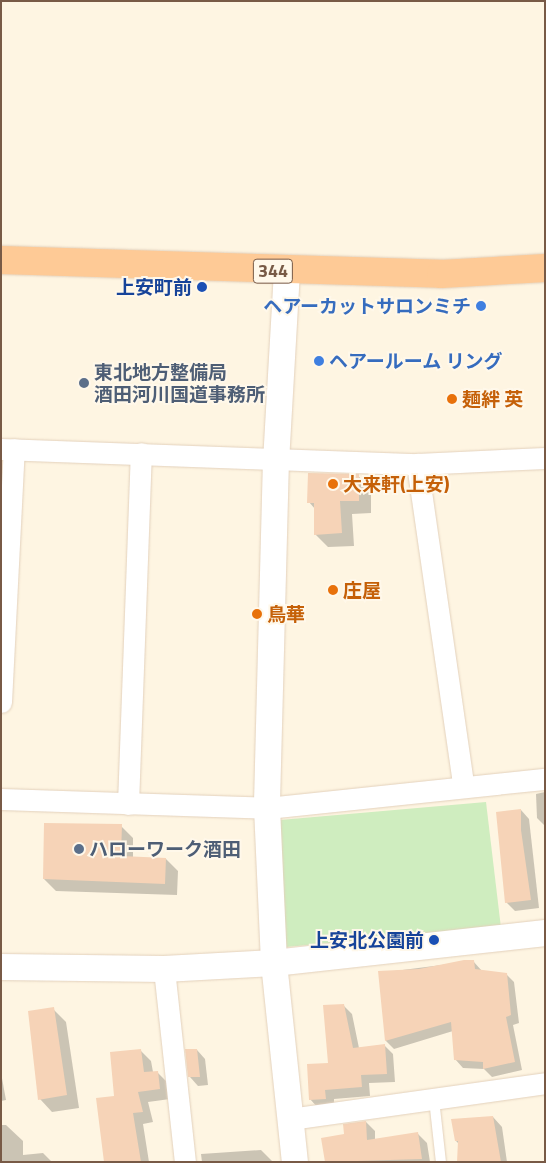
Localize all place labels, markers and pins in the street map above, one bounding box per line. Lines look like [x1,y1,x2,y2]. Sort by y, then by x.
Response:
place label: 上安町前 [116,276,192,298]
marker: 上安町前 [196,281,208,293]
place label: ヘアーカットサロンミチ [263,295,471,317]
marker: ヘアーカットサロンミチ [475,300,487,312]
place label: ヘアールーム リング [329,350,503,372]
marker: ヘアールーム リング [313,355,325,367]
place label: 東北地方整備局 酒田河川国道事務所 [94,361,265,405]
marker: 東北地方整備局 酒田河川国道事務所 [78,377,90,389]
place label: 麺絆 英 [462,388,523,410]
marker: 麺絆 英 [446,393,458,405]
place label: 大来軒(上安) [343,473,450,495]
marker: 大来軒(上安) [327,478,339,490]
place label: 庄屋 [343,579,381,601]
marker: 庄屋 [327,584,339,596]
place label: 鳥華 [267,603,305,625]
marker: 鳥華 [251,608,263,620]
place label: ハローワーク酒田 [89,838,241,860]
marker: ハローワーク酒田 [73,843,85,855]
place label: 上安北公園前 [310,929,424,951]
marker: 上安北公園前 [428,934,440,946]

